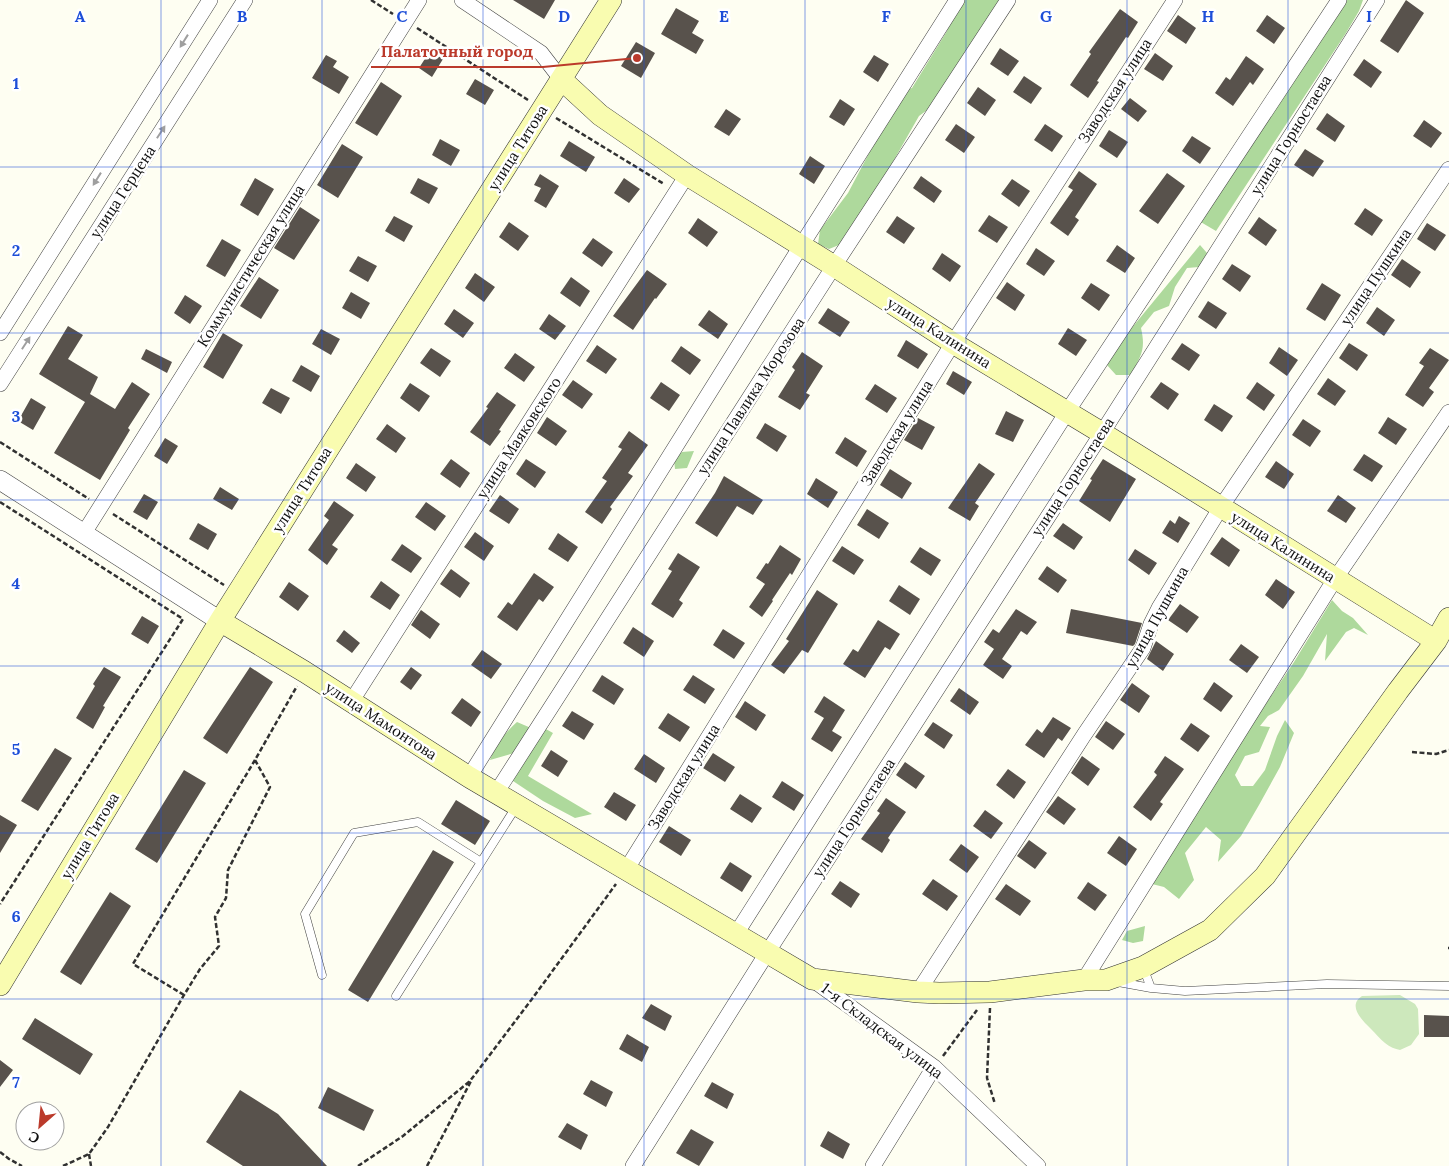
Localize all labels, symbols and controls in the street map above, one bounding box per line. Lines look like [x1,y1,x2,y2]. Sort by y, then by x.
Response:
text: A [75,6,86,26]
text: B [237,6,248,26]
text: C [396,6,408,26]
text: D [558,6,570,26]
text: E [719,6,729,26]
text: F [881,6,891,26]
text: G [1040,6,1052,26]
text: H [1202,6,1215,26]
text: I [1366,6,1372,26]
street label: Заводская улица [1074,34,1156,147]
one-way arrow [179,35,189,48]
callout: Палаточный город [371,36,543,67]
text: Палаточный город [381,41,534,61]
street label: улица Горностаева [1246,71,1335,198]
text: 1 [13,73,19,93]
street label: улица Титова [484,101,552,194]
one-way arrow [156,126,166,139]
street label: улица Герцена [86,142,160,242]
one-way arrow [93,172,102,185]
street label: Коммунистическая улица [193,181,309,350]
street label: улица Пушкина [1336,224,1415,329]
text: 2 [12,240,20,260]
street label: улица Калинина [884,293,995,372]
street label: улица Павлика Морозова [693,313,809,478]
one-way arrow [22,336,31,350]
street label: улица Маяковского [472,373,565,502]
street label: Заводская улица [856,376,937,489]
text: 3 [12,406,21,426]
street label: улица Горностаева [1027,413,1118,540]
street label: улица Титова [268,443,336,536]
street label: улица Калинина [1228,507,1339,586]
street label: улица Пушкина [1121,562,1192,671]
text: 4 [12,573,21,593]
street label: улица Мамонтова [322,677,441,764]
street label: Заводская улица [643,720,724,833]
text: 5 [12,739,21,759]
street label: улица Горностаева [808,754,899,881]
street label: улица Титова [56,789,123,882]
text: 6 [11,906,21,926]
street label: 1-я Складская улица [818,979,947,1083]
text: 7 [12,1072,20,1092]
north arrow [15,1101,65,1151]
text: С [25,1127,42,1148]

